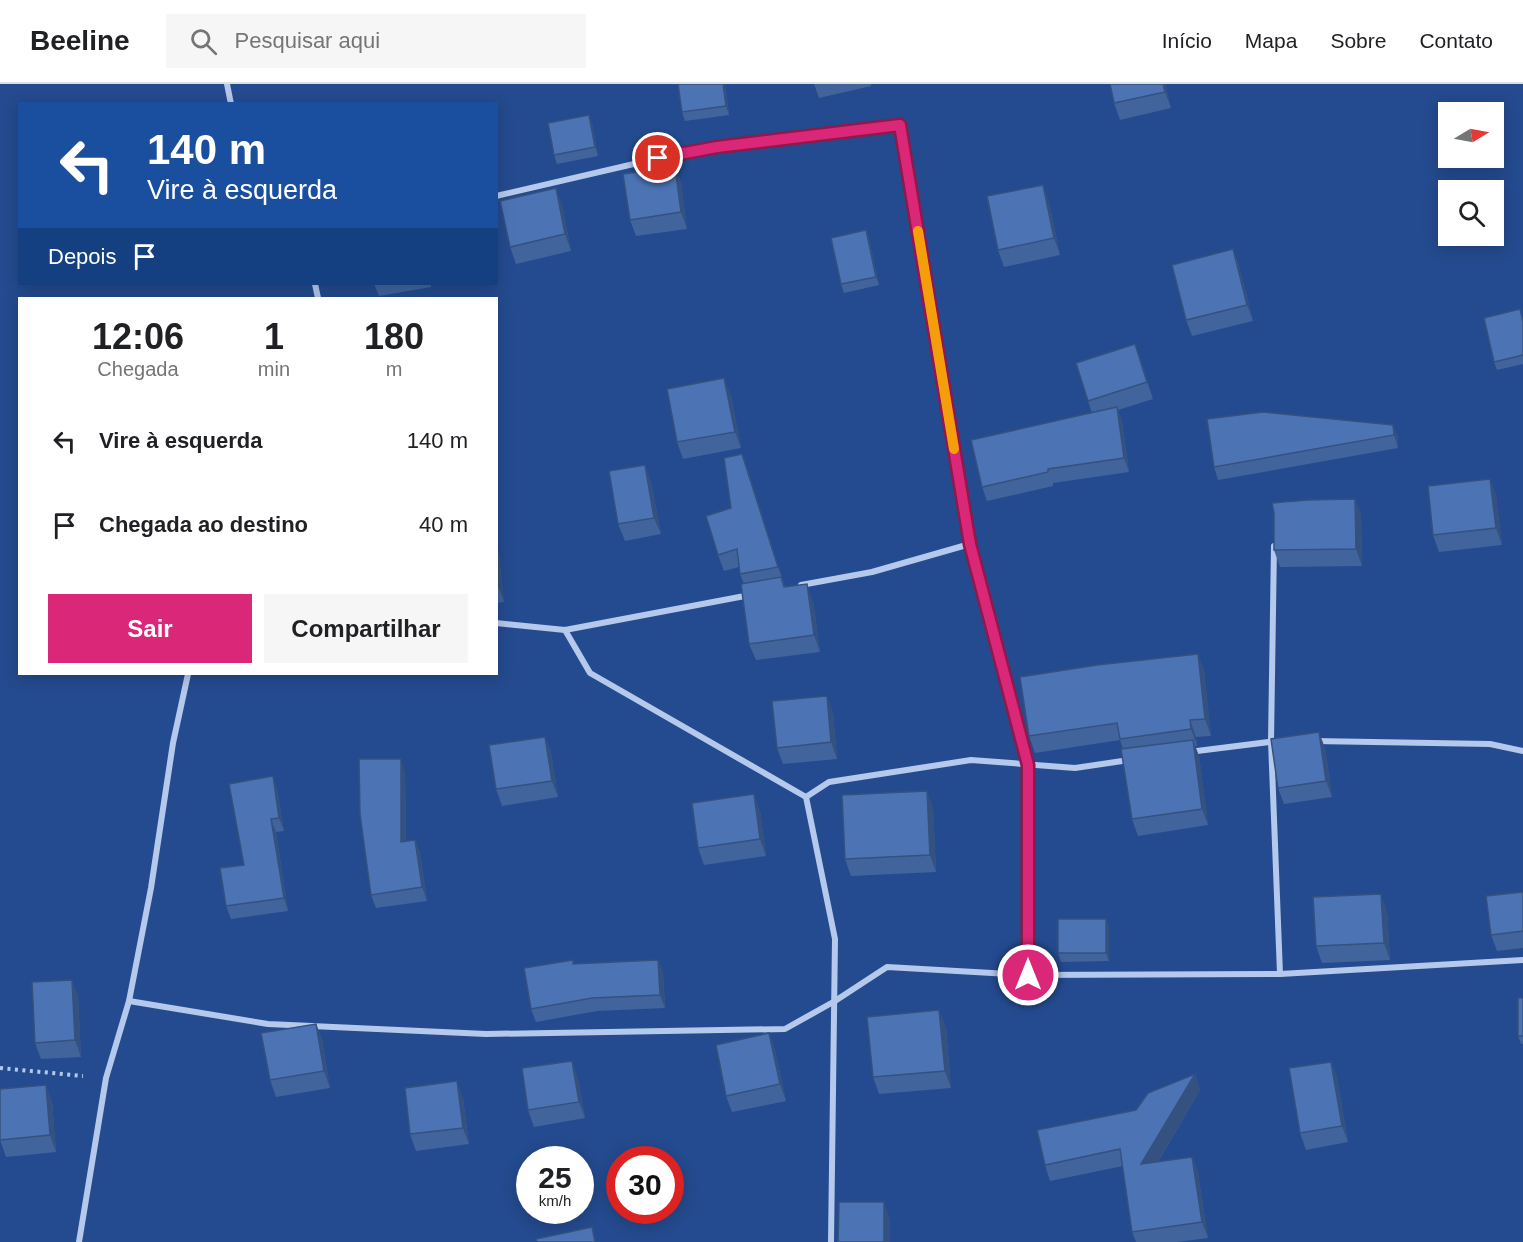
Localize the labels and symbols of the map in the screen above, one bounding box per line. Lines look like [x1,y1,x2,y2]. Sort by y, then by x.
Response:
north arrow [1438,102,1504,168]
pin [632,132,683,183]
position arrow [996,943,1060,1007]
speed limit sign: 30 [606,1146,684,1224]

